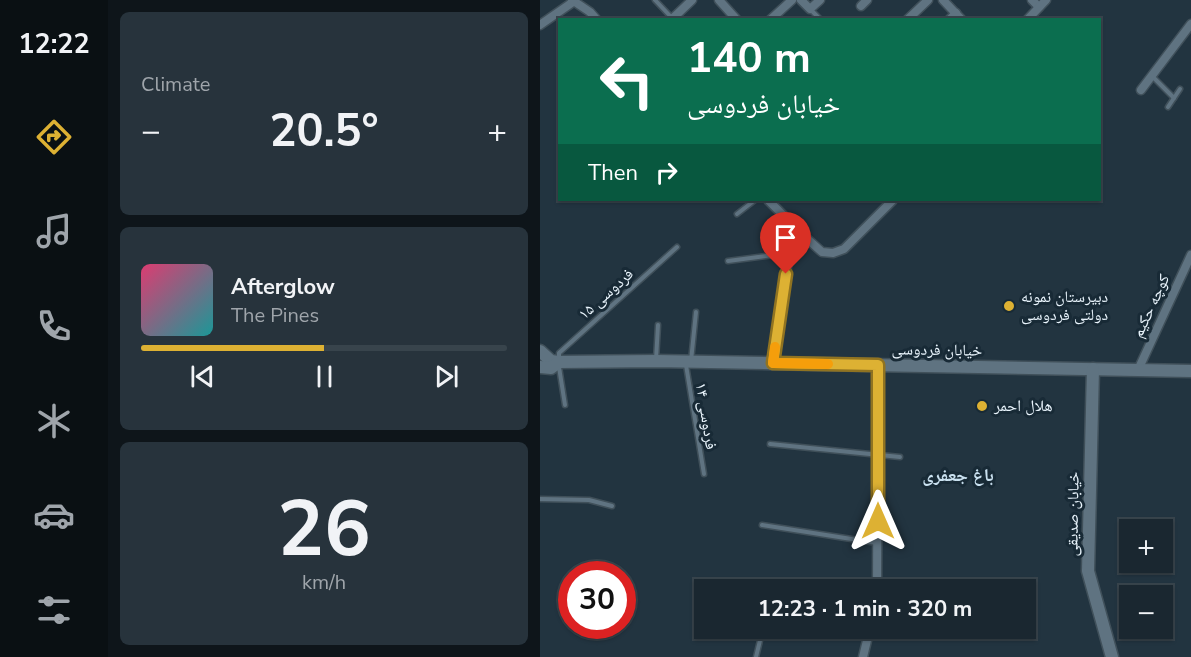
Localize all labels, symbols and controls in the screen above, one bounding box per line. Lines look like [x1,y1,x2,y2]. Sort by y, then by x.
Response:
text: 12:22 [18,26,90,63]
text: 140 m [687,30,811,87]
icon: left [588,42,666,120]
text: Climate [141,71,210,98]
text: خیابان فردوسی [687,86,840,123]
text: 20.5° [269,101,379,162]
text: − [141,109,161,154]
text: + [487,109,507,154]
icon: directions [33,116,75,158]
icon: right [650,156,683,189]
text: Then [588,158,638,188]
icon: music [33,210,75,252]
pin [760,212,811,274]
icon: arrive [769,221,802,254]
street label: فردوسی ۱۵ [574,263,638,325]
street label: کوچه حکیم [1127,270,1175,341]
text: Afterglow [231,272,335,302]
place label: دبیرستان نمونه دولتی فردوسی [1021,286,1108,326]
marker: دبیرستان نمونه دولتی فردوسی [1002,299,1016,313]
text: The Pines [231,302,319,329]
icon: phone [33,305,75,347]
street label: خیابان فردوسی [891,338,983,362]
icon: previous [186,360,219,393]
icon: pause [308,360,341,393]
icon: next [430,360,463,393]
street label: فردوسی ۱۴ [690,381,722,451]
place label: هلال احمر [993,395,1053,417]
marker: هلال احمر [975,399,989,413]
icon: climate [33,400,75,442]
district label: باغ جعفری [922,463,994,487]
street label: خیابان صدیقی [1061,471,1085,557]
text: 26 [277,476,371,583]
position arrow [846,489,910,553]
icon: car [33,494,75,536]
map controls [1119,519,1173,639]
button: + [1119,519,1173,573]
speed limit sign: 30 [558,561,636,639]
text: km/h [302,569,346,596]
button: − [1119,585,1173,639]
icon: filters [33,589,75,631]
text: 12:23 · 1 min · 320 m [758,594,972,624]

